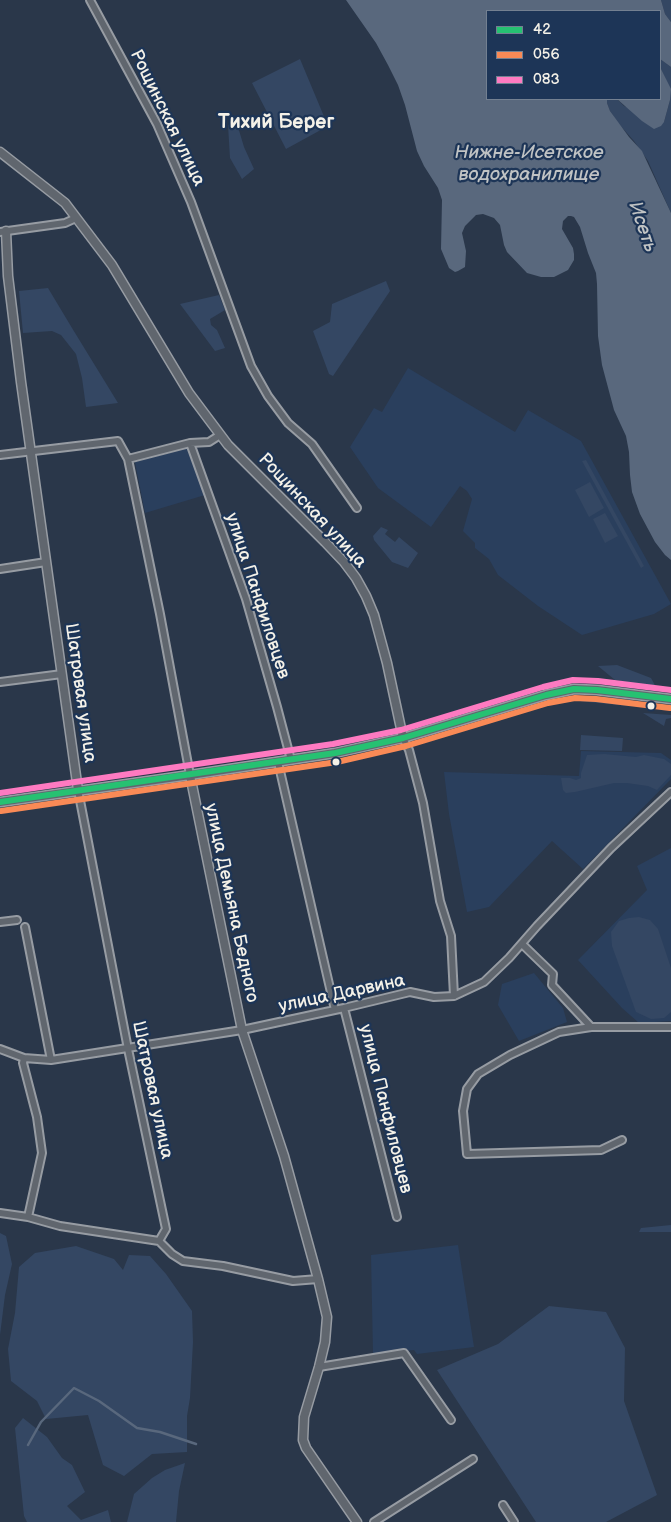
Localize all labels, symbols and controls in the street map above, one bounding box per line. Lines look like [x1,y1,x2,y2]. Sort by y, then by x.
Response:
legend [486,10,661,100]
text: 42 [533,20,551,39]
text: 056 [533,45,560,64]
street label: Рощинская улица [125,46,209,190]
text: 083 [533,70,560,89]
district label: Тихий Берег [218,111,334,135]
water label: Нижне-Исетское водохранилище [455,142,603,186]
water label: Исеть [623,199,661,255]
street label: Рощинская улица [253,449,371,573]
street label: улица Панфиловцев [220,510,294,682]
street label: Шатровая улица [60,622,100,764]
unlabelled marker [646,701,656,711]
unlabelled marker [331,757,341,767]
street label: улица Демьяна Бедного [199,802,263,1004]
street label: улица Дарвина [277,970,407,1018]
street label: Шатровая улица [127,1019,177,1161]
street label: улица Панфиловцев [354,1022,416,1196]

